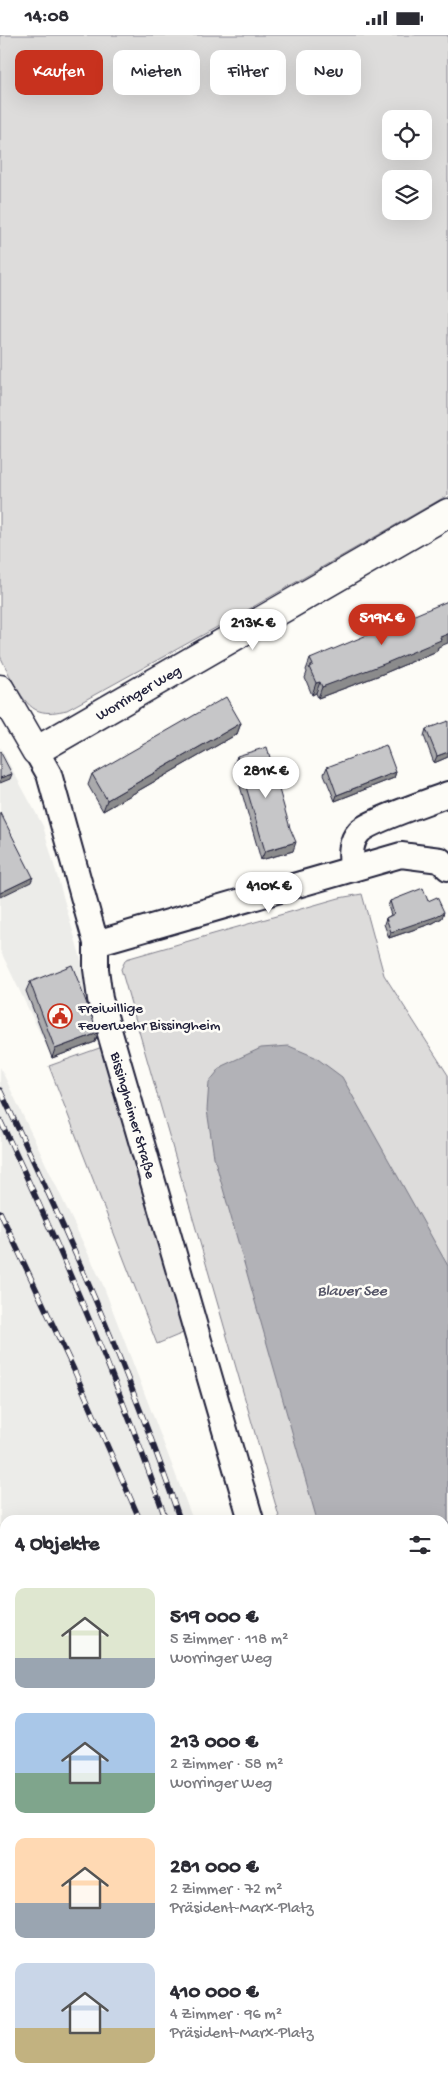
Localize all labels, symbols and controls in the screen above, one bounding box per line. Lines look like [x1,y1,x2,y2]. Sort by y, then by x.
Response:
text: 14:08 [25,6,69,29]
chip: Kaufen [15,50,103,95]
chip: Mieten [113,50,200,95]
chip: Filter [210,50,286,95]
chip: Neu [296,50,361,95]
map controls [382,110,432,220]
button: locate [382,110,432,160]
button: layers [382,170,432,220]
pin: 519K € [341,603,423,646]
pin: 213K € [212,609,294,651]
text: 519K € [359,610,405,629]
text: 213K € [231,615,275,634]
street label: Worringer Weg [93,662,185,725]
pin: 281K € [225,757,307,799]
text: 281K € [243,763,289,782]
pin: 410K € [228,871,310,914]
text: 410K € [246,878,292,897]
place label: Freiwillige Feuerwehr Bissingheim [77,1000,221,1035]
public building icon: Freiwillige Feuerwehr Bissingheim [47,1003,73,1029]
street label: Bissingheimer Straße [105,1049,159,1181]
water label: Blauer See [317,1283,388,1302]
icon: filters [406,1531,434,1559]
text: 4 Objekte [15,1533,99,1558]
text: 519 000 € [170,1606,258,1631]
icon: home [55,1608,115,1668]
text: 5 Zimmer · 118 m² [170,1631,288,1650]
text: Worringer Weg [170,1650,272,1669]
text: 213 000 € [170,1731,258,1756]
icon: home [55,1733,115,1793]
text: 2 Zimmer · 58 m² [170,1756,283,1775]
text: Worringer Weg [170,1775,272,1794]
text: 281 000 € [170,1856,259,1881]
icon: home [55,1858,115,1918]
text: 2 Zimmer · 72 m² [170,1881,282,1900]
text: Präsident-Marx-Platz [170,1900,313,1919]
text: 410 000 € [170,1981,259,2006]
icon: home [55,1983,115,2043]
text: 4 Zimmer · 96 m² [170,2006,282,2025]
text: Präsident-Marx-Platz [170,2025,313,2044]

